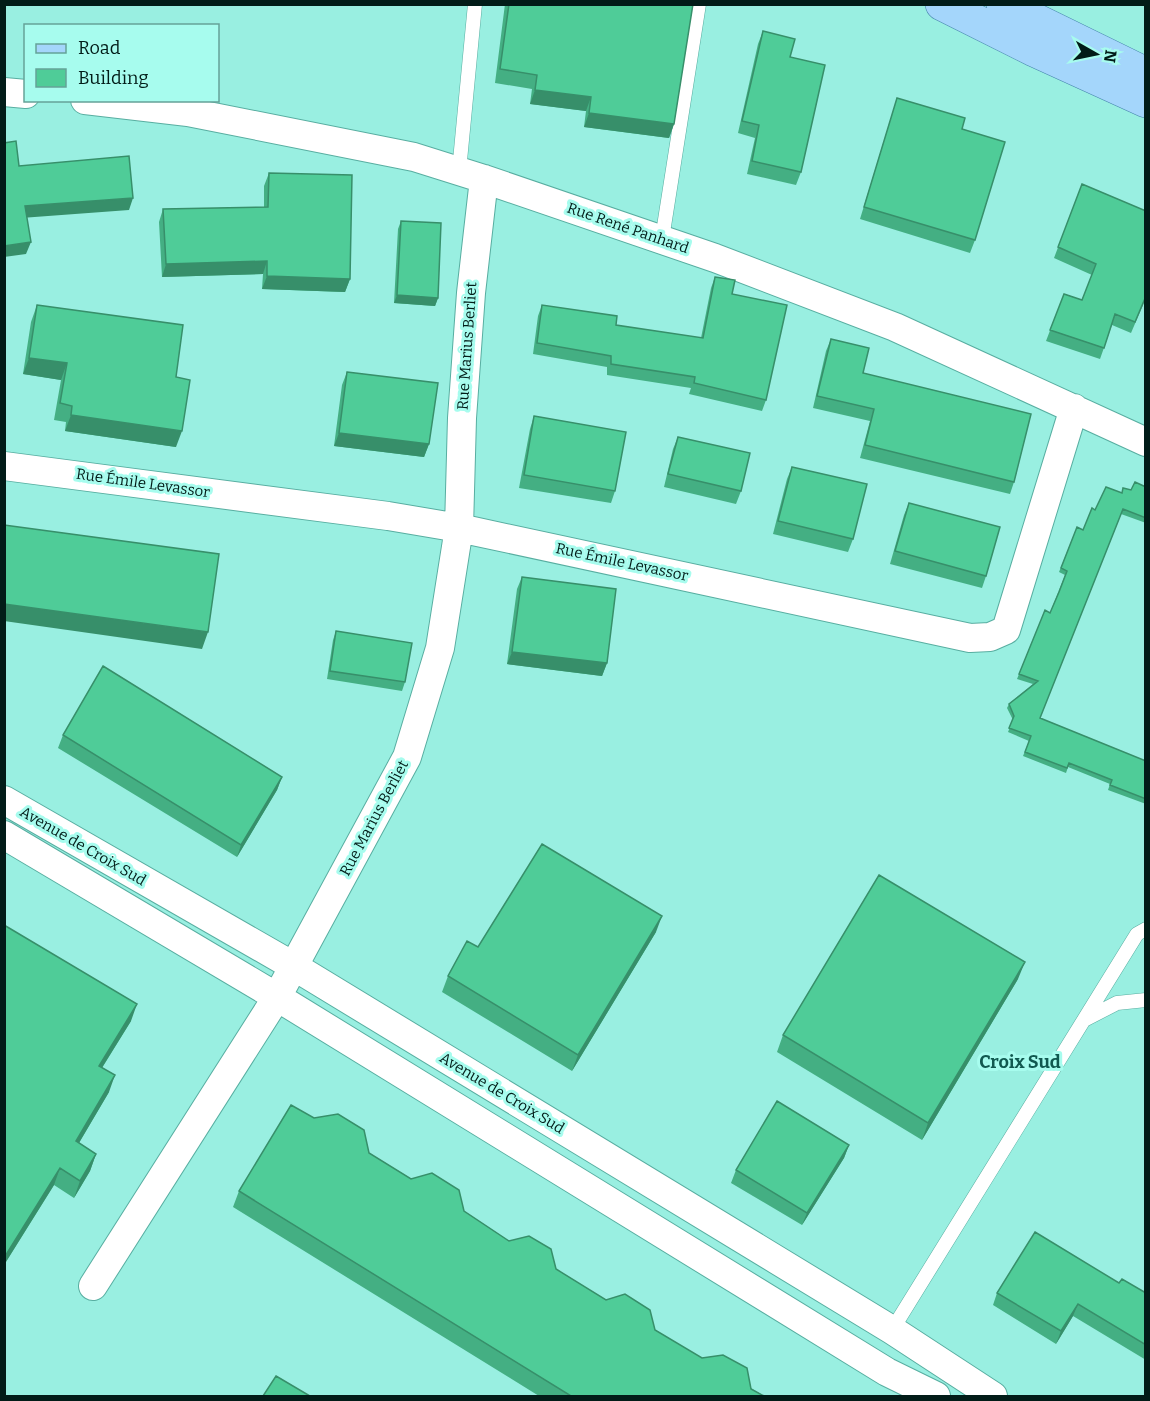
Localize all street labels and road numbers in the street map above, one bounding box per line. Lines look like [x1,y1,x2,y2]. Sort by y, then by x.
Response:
street label: Rue René Panhard [565,199,691,257]
street label: Rue Marius Berliet [454,281,480,411]
street label: Rue Émile Levassor [75,465,211,501]
street label: Rue Émile Levassor [554,539,690,585]
street label: Rue Marius Berliet [336,757,412,879]
street label: Avenue de Croix Sud [17,803,149,889]
street label: Avenue de Croix Sud [436,1049,568,1137]

